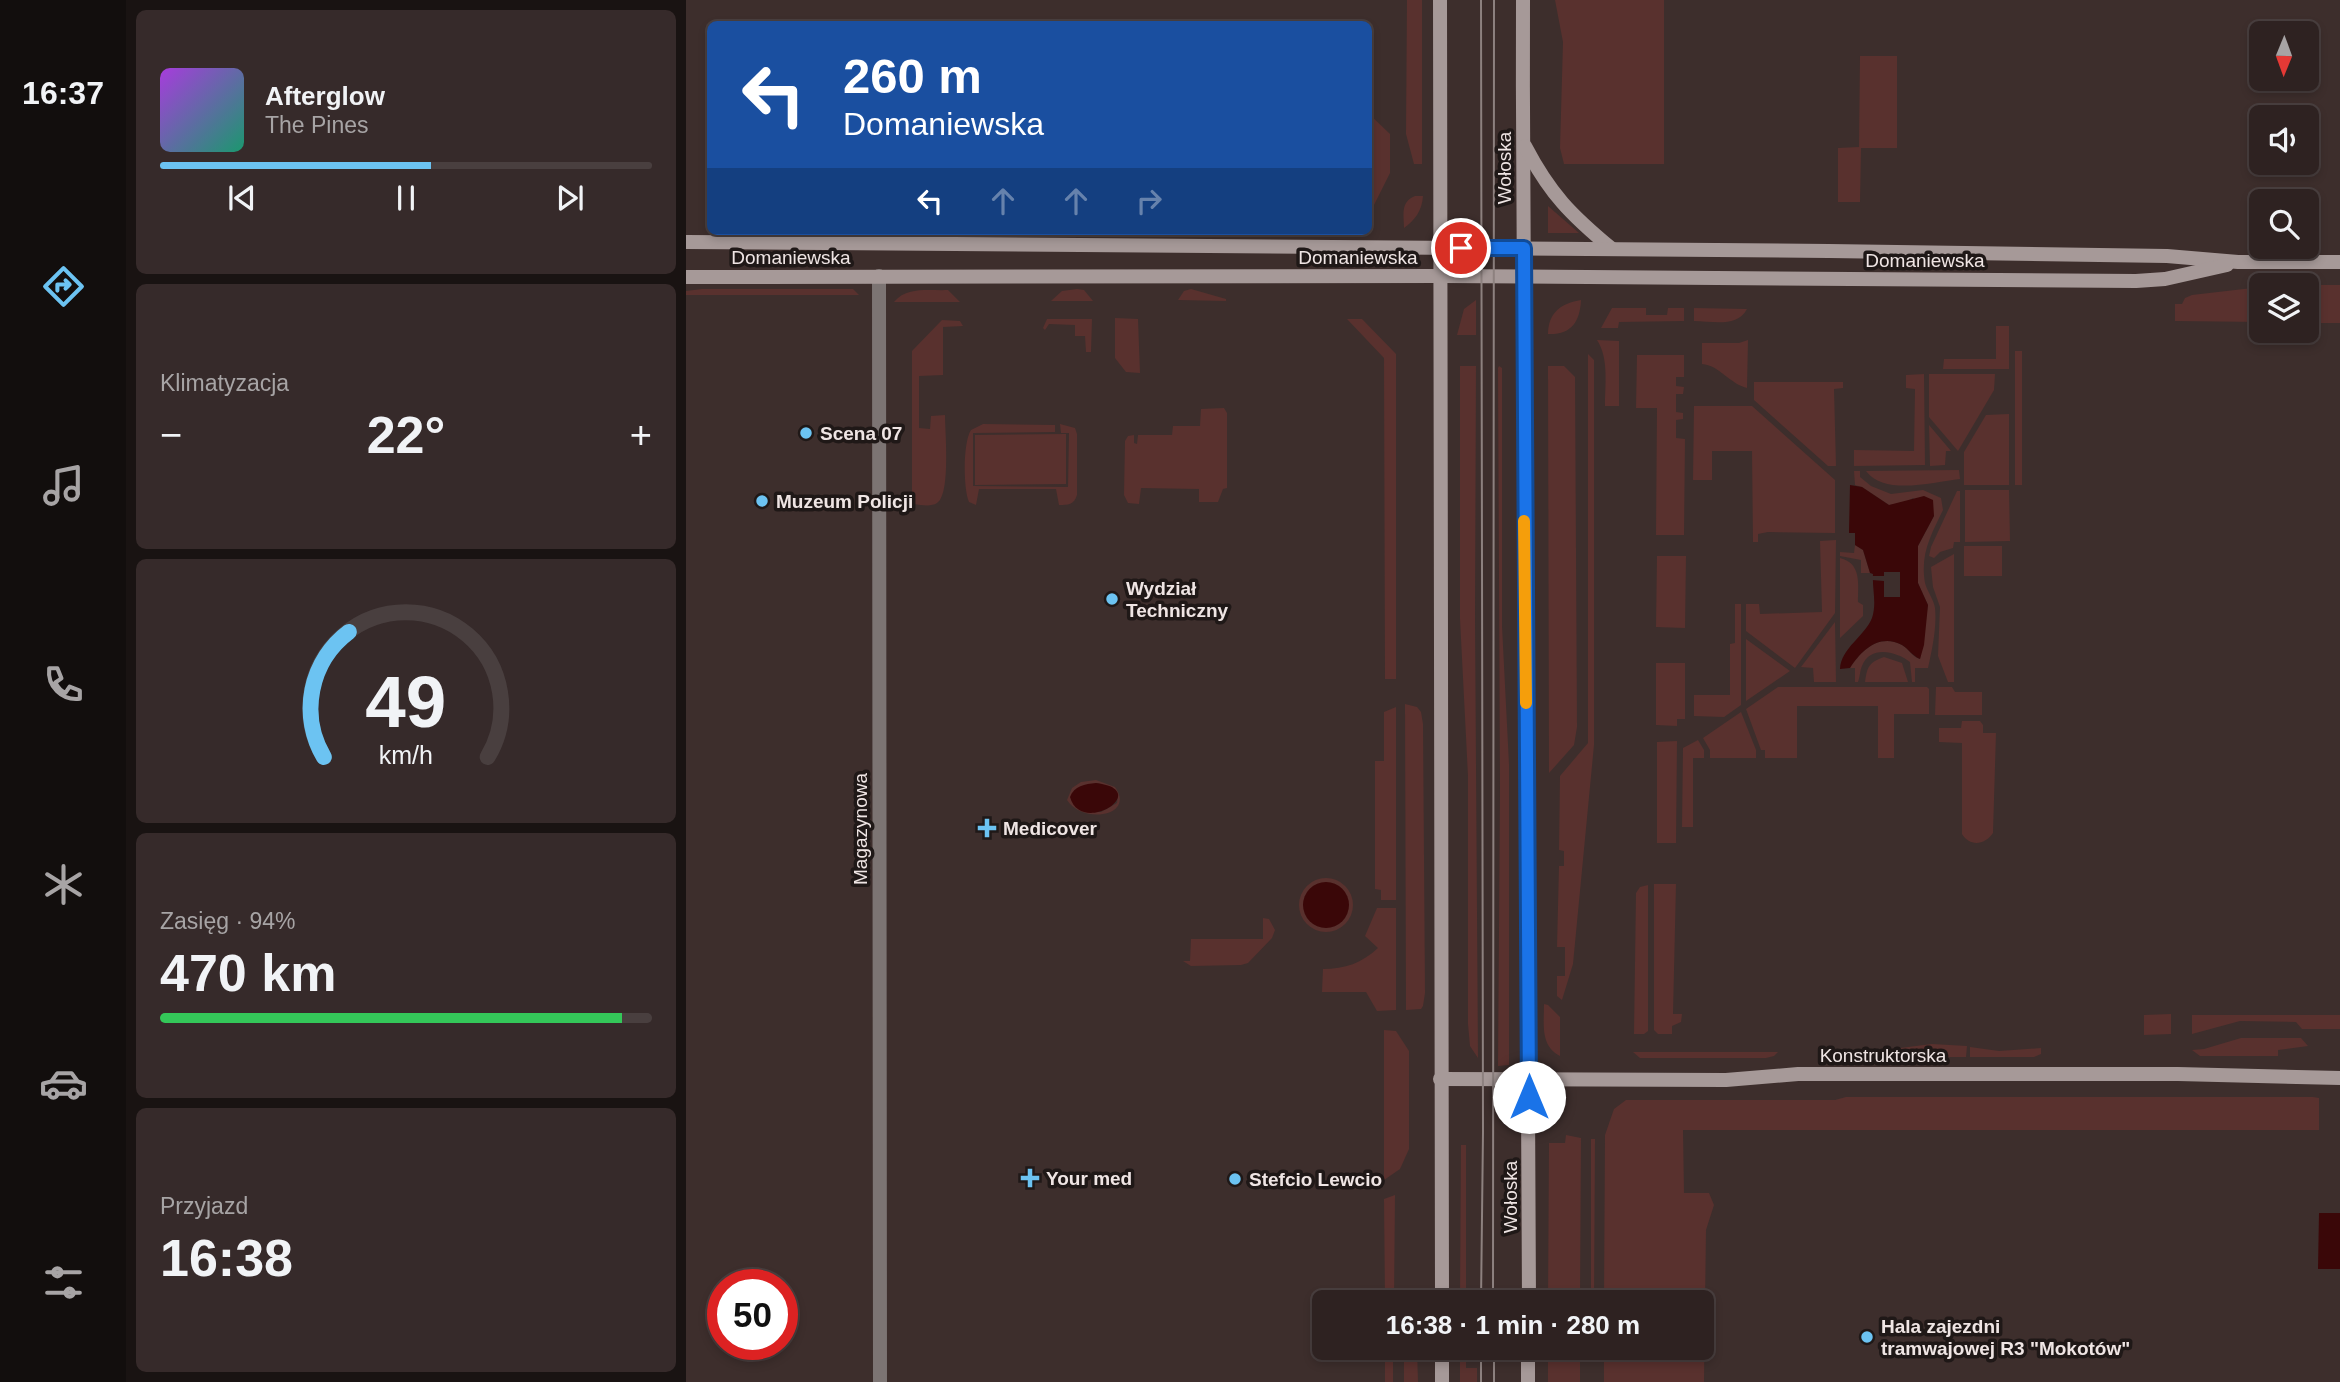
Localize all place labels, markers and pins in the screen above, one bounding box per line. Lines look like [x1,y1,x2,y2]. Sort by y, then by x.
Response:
pin [1431,218,1491,278]
place label: Scena 07 [820,423,902,444]
marker: Scena 07 [798,425,814,441]
place label: Muzeum Policji [776,491,913,512]
marker: Muzeum Policji [754,493,770,509]
place label: Wydział Techniczny [1126,578,1228,621]
marker: Wydział Techniczny [1104,591,1120,607]
marker: Medicover [977,818,997,838]
place label: Medicover [1003,818,1098,839]
marker: Your med [1020,1168,1040,1188]
place label: Your med [1046,1168,1132,1189]
place label: Stefcio Lewcio [1249,1169,1382,1190]
marker: Stefcio Lewcio [1227,1171,1243,1187]
place label: Hala zajezdni tramwajowej R3 "Mokotów" [1881,1316,2130,1359]
marker: Hala zajezdni tramwajowej R3 "Mokotów" [1859,1329,1875,1345]

